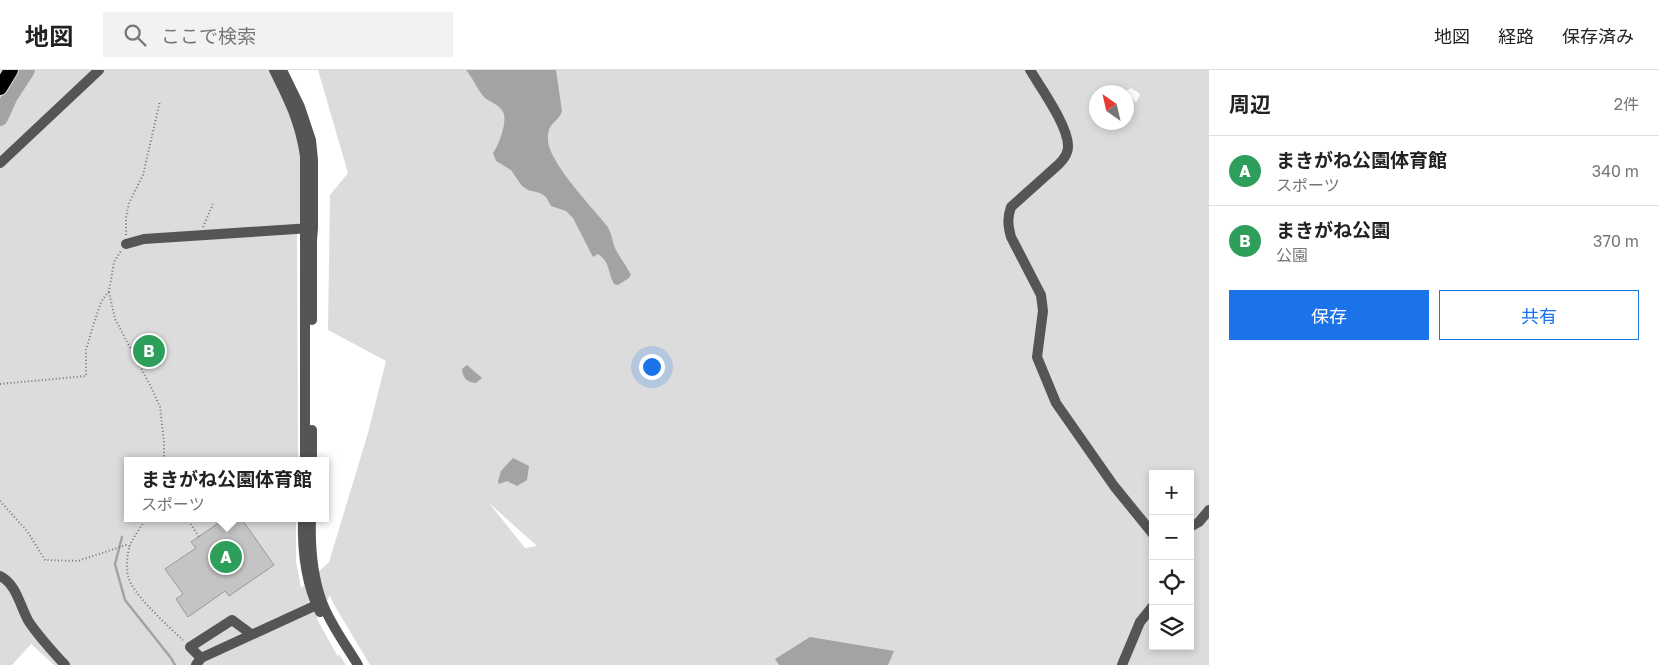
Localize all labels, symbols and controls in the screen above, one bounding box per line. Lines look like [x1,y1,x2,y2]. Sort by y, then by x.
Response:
search box [103,12,453,57]
text: 地図 [25,21,73,50]
icon: search [121,21,149,49]
text: ここで検索 [161,24,256,47]
text: 地図 [1434,25,1470,47]
text: 経路 [1498,25,1534,47]
text: 保存済み [1562,25,1634,47]
north arrow [1089,85,1134,130]
text: 周辺 [1229,91,1271,117]
text: 2件 [1614,94,1639,114]
text: まきがね公園体育館 [1276,148,1447,171]
text: A [1239,161,1251,181]
text: 340 m [1592,161,1639,181]
text: スポーツ [1276,175,1340,195]
text: まきがね公園 [1276,218,1390,241]
text: B [1239,231,1251,251]
text: 370 m [1593,231,1639,251]
text: 公園 [1276,245,1308,265]
button: 保存 [1229,290,1429,340]
button: 共有 [1439,290,1639,340]
pin: B [133,332,165,370]
your location [639,354,665,380]
popup [124,457,329,522]
text: まきがね公園体育館 [141,467,312,490]
map controls [1149,470,1194,650]
button: + [1149,470,1194,515]
text: スポーツ [141,494,205,514]
button: − [1149,515,1194,560]
pin: A [210,538,242,576]
button: locate [1149,560,1194,605]
button: layers [1149,605,1194,650]

